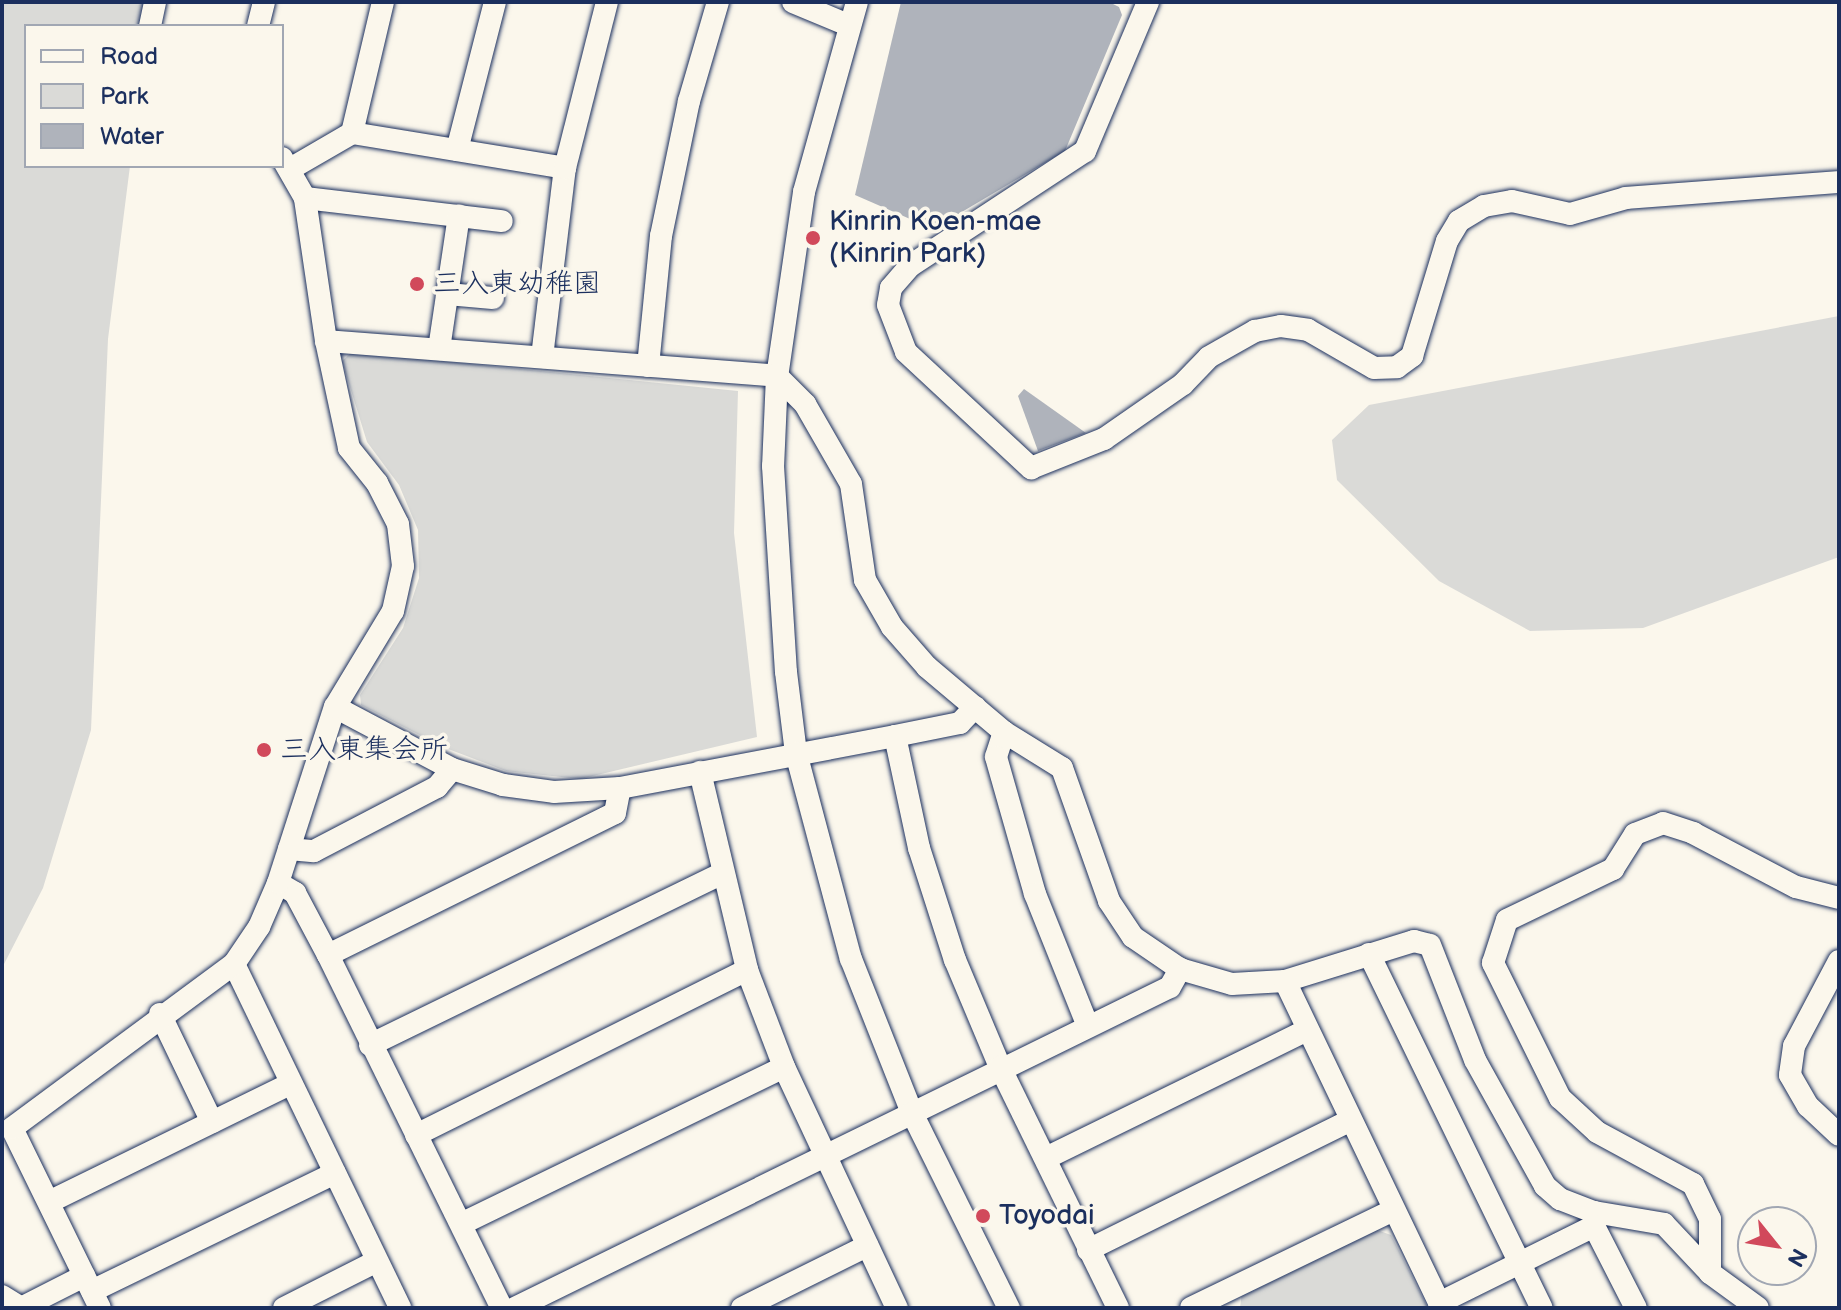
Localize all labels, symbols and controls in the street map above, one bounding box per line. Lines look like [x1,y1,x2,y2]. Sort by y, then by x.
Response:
legend [24,24,284,168]
text: Road [100,42,158,71]
text: Park [100,82,148,111]
text: Water [100,122,164,151]
place label: Kinrin Koen-mae (Kinrin Park) [829,205,1041,271]
marker: Kinrin Koen-mae (Kinrin Park) [804,229,822,247]
place label: 三入東幼稚園 [433,267,601,301]
marker: 三入東幼稚園 [408,275,426,293]
place label: 三入東集会所 [280,733,448,767]
marker: 三入東集会所 [255,741,273,759]
place label: Toyodai [999,1199,1095,1233]
north arrow [1737,1206,1817,1286]
marker: Toyodai [974,1207,992,1225]
text: N [1781,1243,1812,1271]

